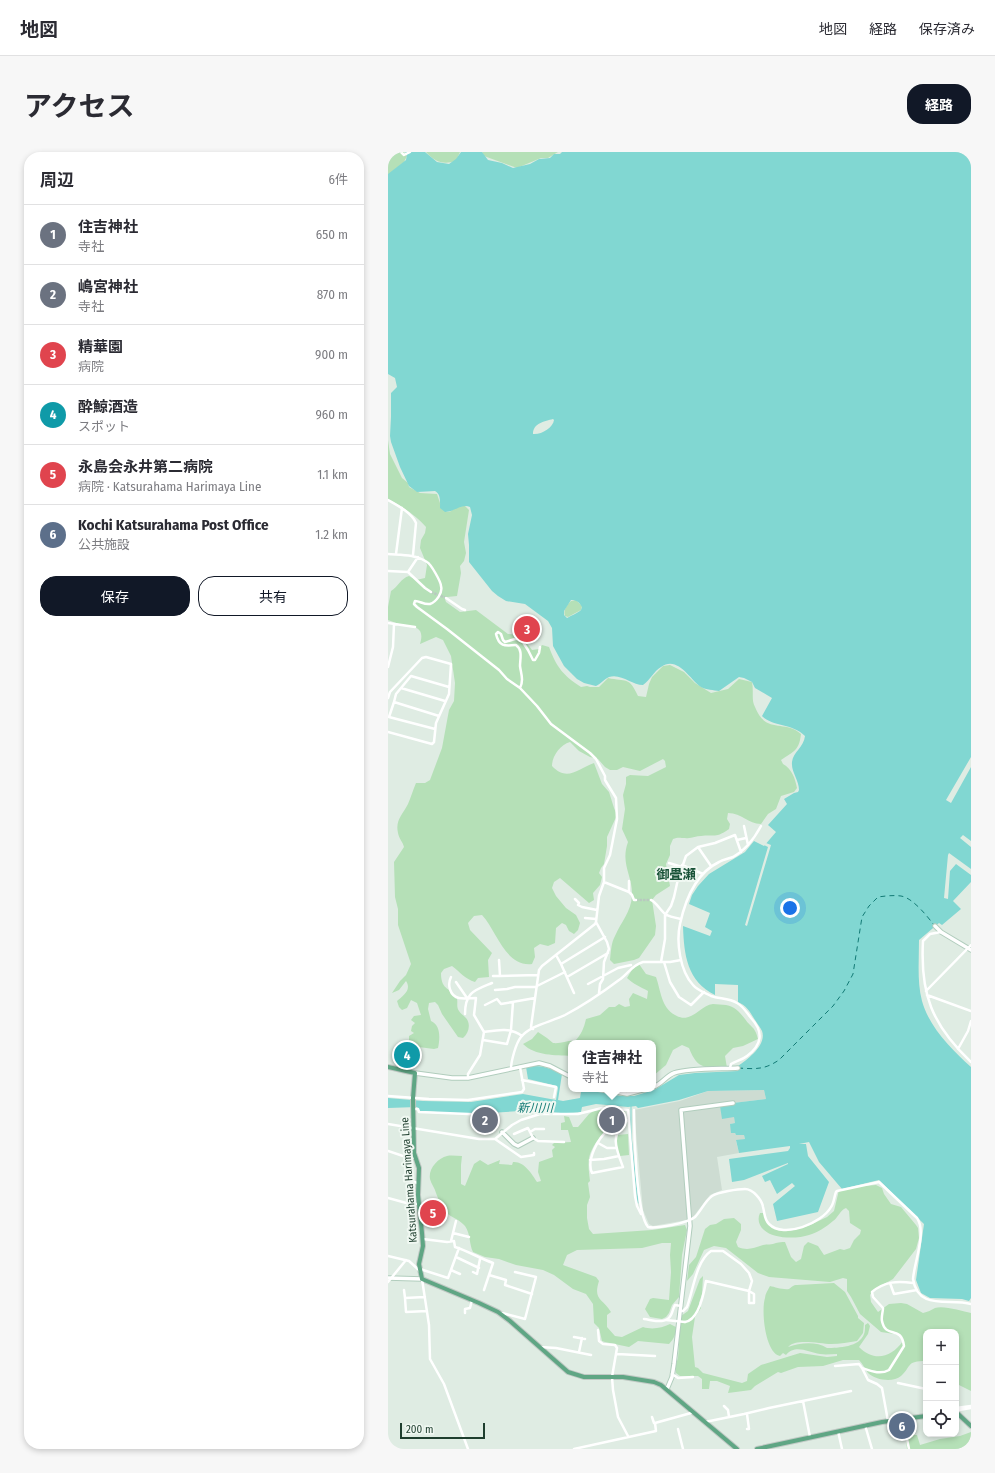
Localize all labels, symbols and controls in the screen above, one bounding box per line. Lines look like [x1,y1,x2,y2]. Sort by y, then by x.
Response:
text: 地図 [20,18,58,41]
text: 地図 [819,21,847,38]
text: 経路 [869,21,897,38]
text: 保存済み [919,21,975,38]
button: 経路 [907,84,971,124]
text: アクセス [24,90,135,123]
text: 周辺 [40,170,74,191]
text: 6件 [329,172,348,187]
text: 住吉神社 [78,218,138,236]
text: 1 [50,227,56,242]
text: 650 m [316,227,348,242]
text: 寺社 [78,239,104,254]
text: 嶋宮神社 [78,278,138,296]
text: 2 [50,287,56,302]
text: 870 m [317,287,348,302]
text: 寺社 [78,299,104,314]
text: 精華園 [78,338,123,356]
text: 3 [50,347,56,362]
text: 900 m [315,347,348,362]
text: 病院 [78,359,104,374]
text: 酔鯨酒造 [78,398,138,416]
text: 4 [50,407,56,422]
text: 960 m [315,407,348,422]
text: スポット [78,419,130,434]
text: 永島会永井第二病院 [78,458,213,476]
text: 5 [50,467,56,482]
text: 1.1 km [317,467,348,482]
text: 病院 · Katsurahama Harimaya Line [78,479,261,494]
text: Kochi Katsurahama Post Office [78,516,269,534]
text: 6 [50,527,56,542]
text: 1.2 km [315,527,348,542]
text: 公共施設 [78,537,130,552]
button: 保存 [40,576,190,616]
button: 共有 [198,576,348,616]
pin: 3 [514,614,540,644]
district label: 御畳瀬 [656,867,696,882]
your location [780,898,800,918]
pin: 4 [394,1040,420,1070]
popup [568,1040,656,1092]
text: 住吉神社 [582,1049,642,1067]
text: 寺社 [582,1070,608,1085]
water label: 新川川 [517,1101,555,1115]
pin: 2 [472,1105,498,1135]
pin: 1 [599,1105,625,1135]
street label: Katsurahama Harimaya Line [398,1117,420,1243]
pin: 5 [420,1198,446,1228]
map controls [923,1329,959,1437]
button: + [923,1329,959,1365]
button: − [923,1365,959,1401]
button: locate [923,1401,959,1437]
pin: 6 [889,1411,915,1441]
scale bar [400,1421,485,1440]
text: 200 m [406,1423,433,1436]

